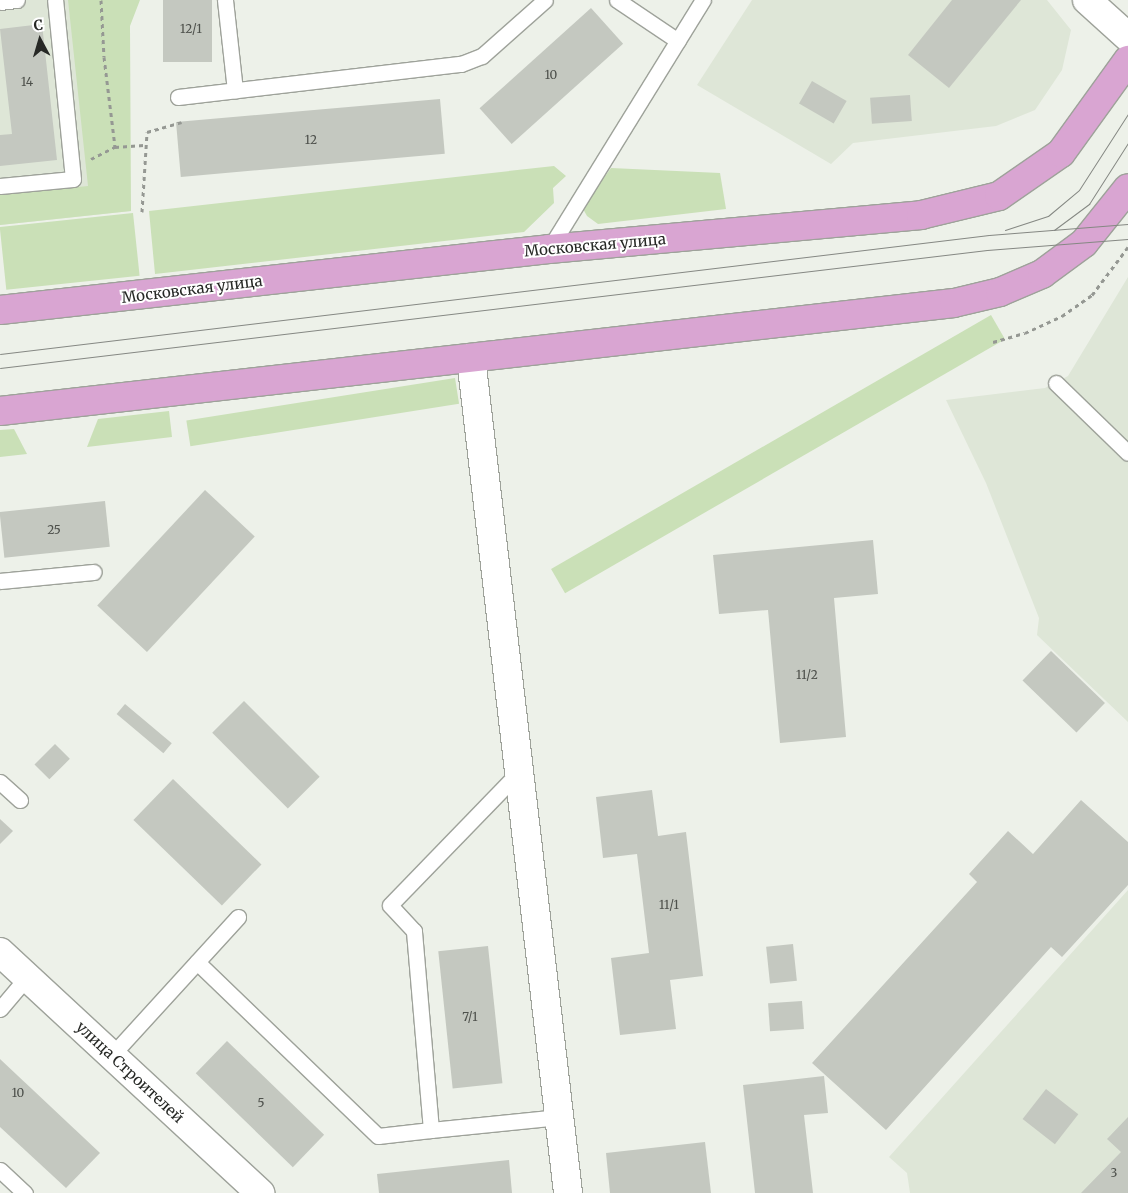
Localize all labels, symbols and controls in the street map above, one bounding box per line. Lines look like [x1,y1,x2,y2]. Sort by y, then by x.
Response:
north arrow [15,15,65,65]
text: С [33,16,44,35]
house number: 12/1 [180,22,202,36]
house number: 10 [545,68,557,82]
house number: 14 [21,75,33,89]
house number: 12 [305,133,317,147]
street label: Московская улица [524,230,666,260]
street label: Московская улица [120,271,264,307]
house number: 25 [47,523,61,537]
house number: 11/2 [796,668,818,682]
house number: 11/1 [659,898,679,912]
house number: 7/1 [462,1010,478,1024]
street label: улица Строителей [72,1017,188,1127]
house number: 10 [12,1086,24,1100]
house number: 5 [257,1096,265,1110]
house number: 3 [1111,1166,1117,1180]

